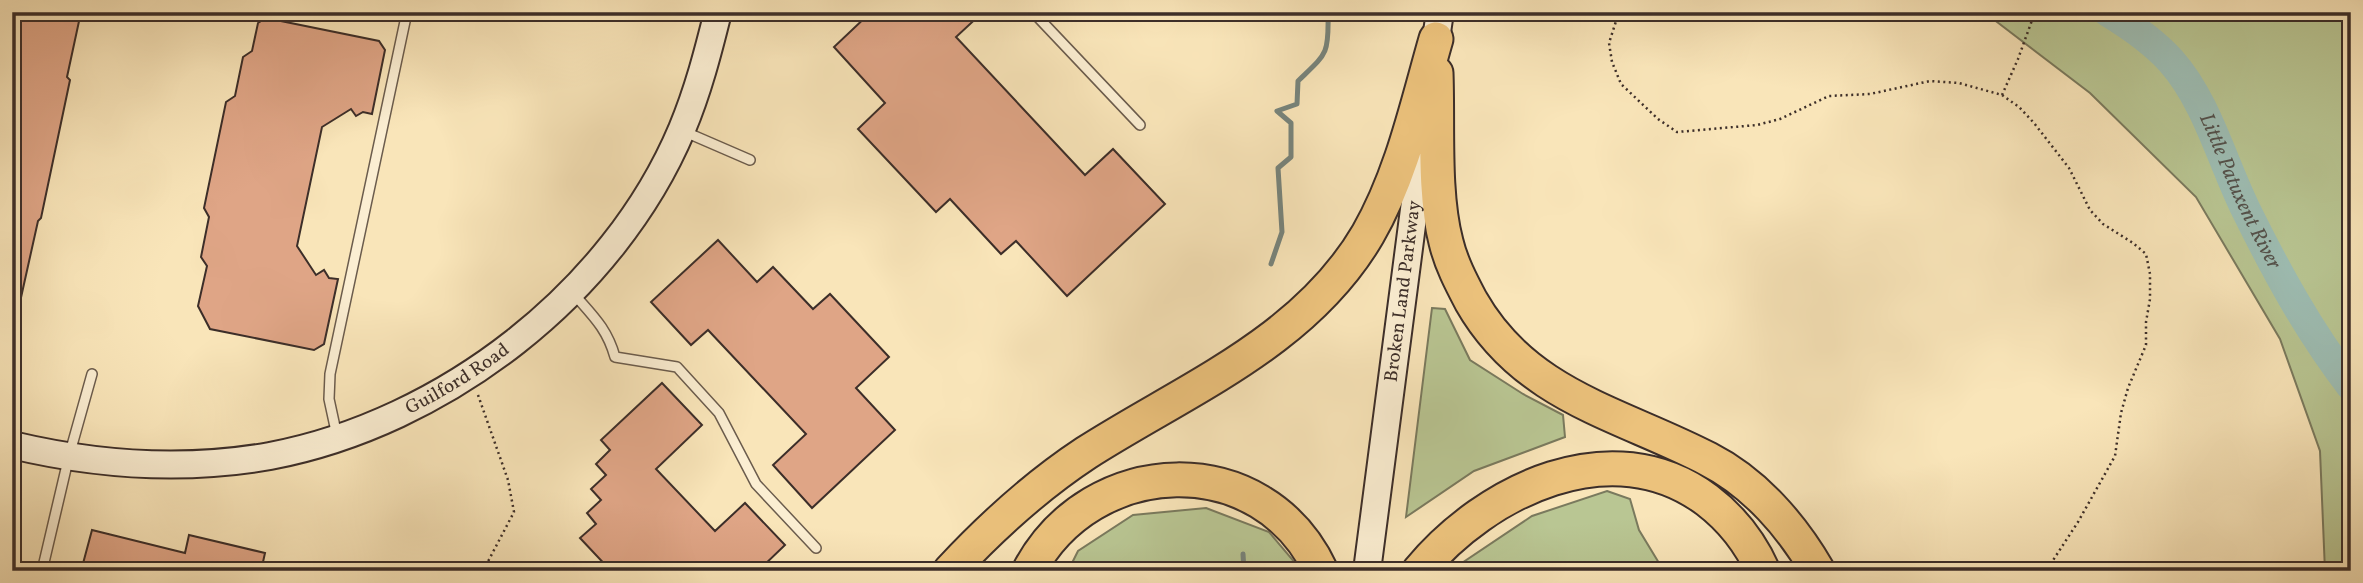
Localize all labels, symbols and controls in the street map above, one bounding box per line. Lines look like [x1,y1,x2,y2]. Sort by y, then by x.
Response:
water label: Little Patuxent River [2192,109,2288,275]
street label: Broken Land Parkway [1379,199,1428,384]
street label: Guilford Road [401,337,515,421]

